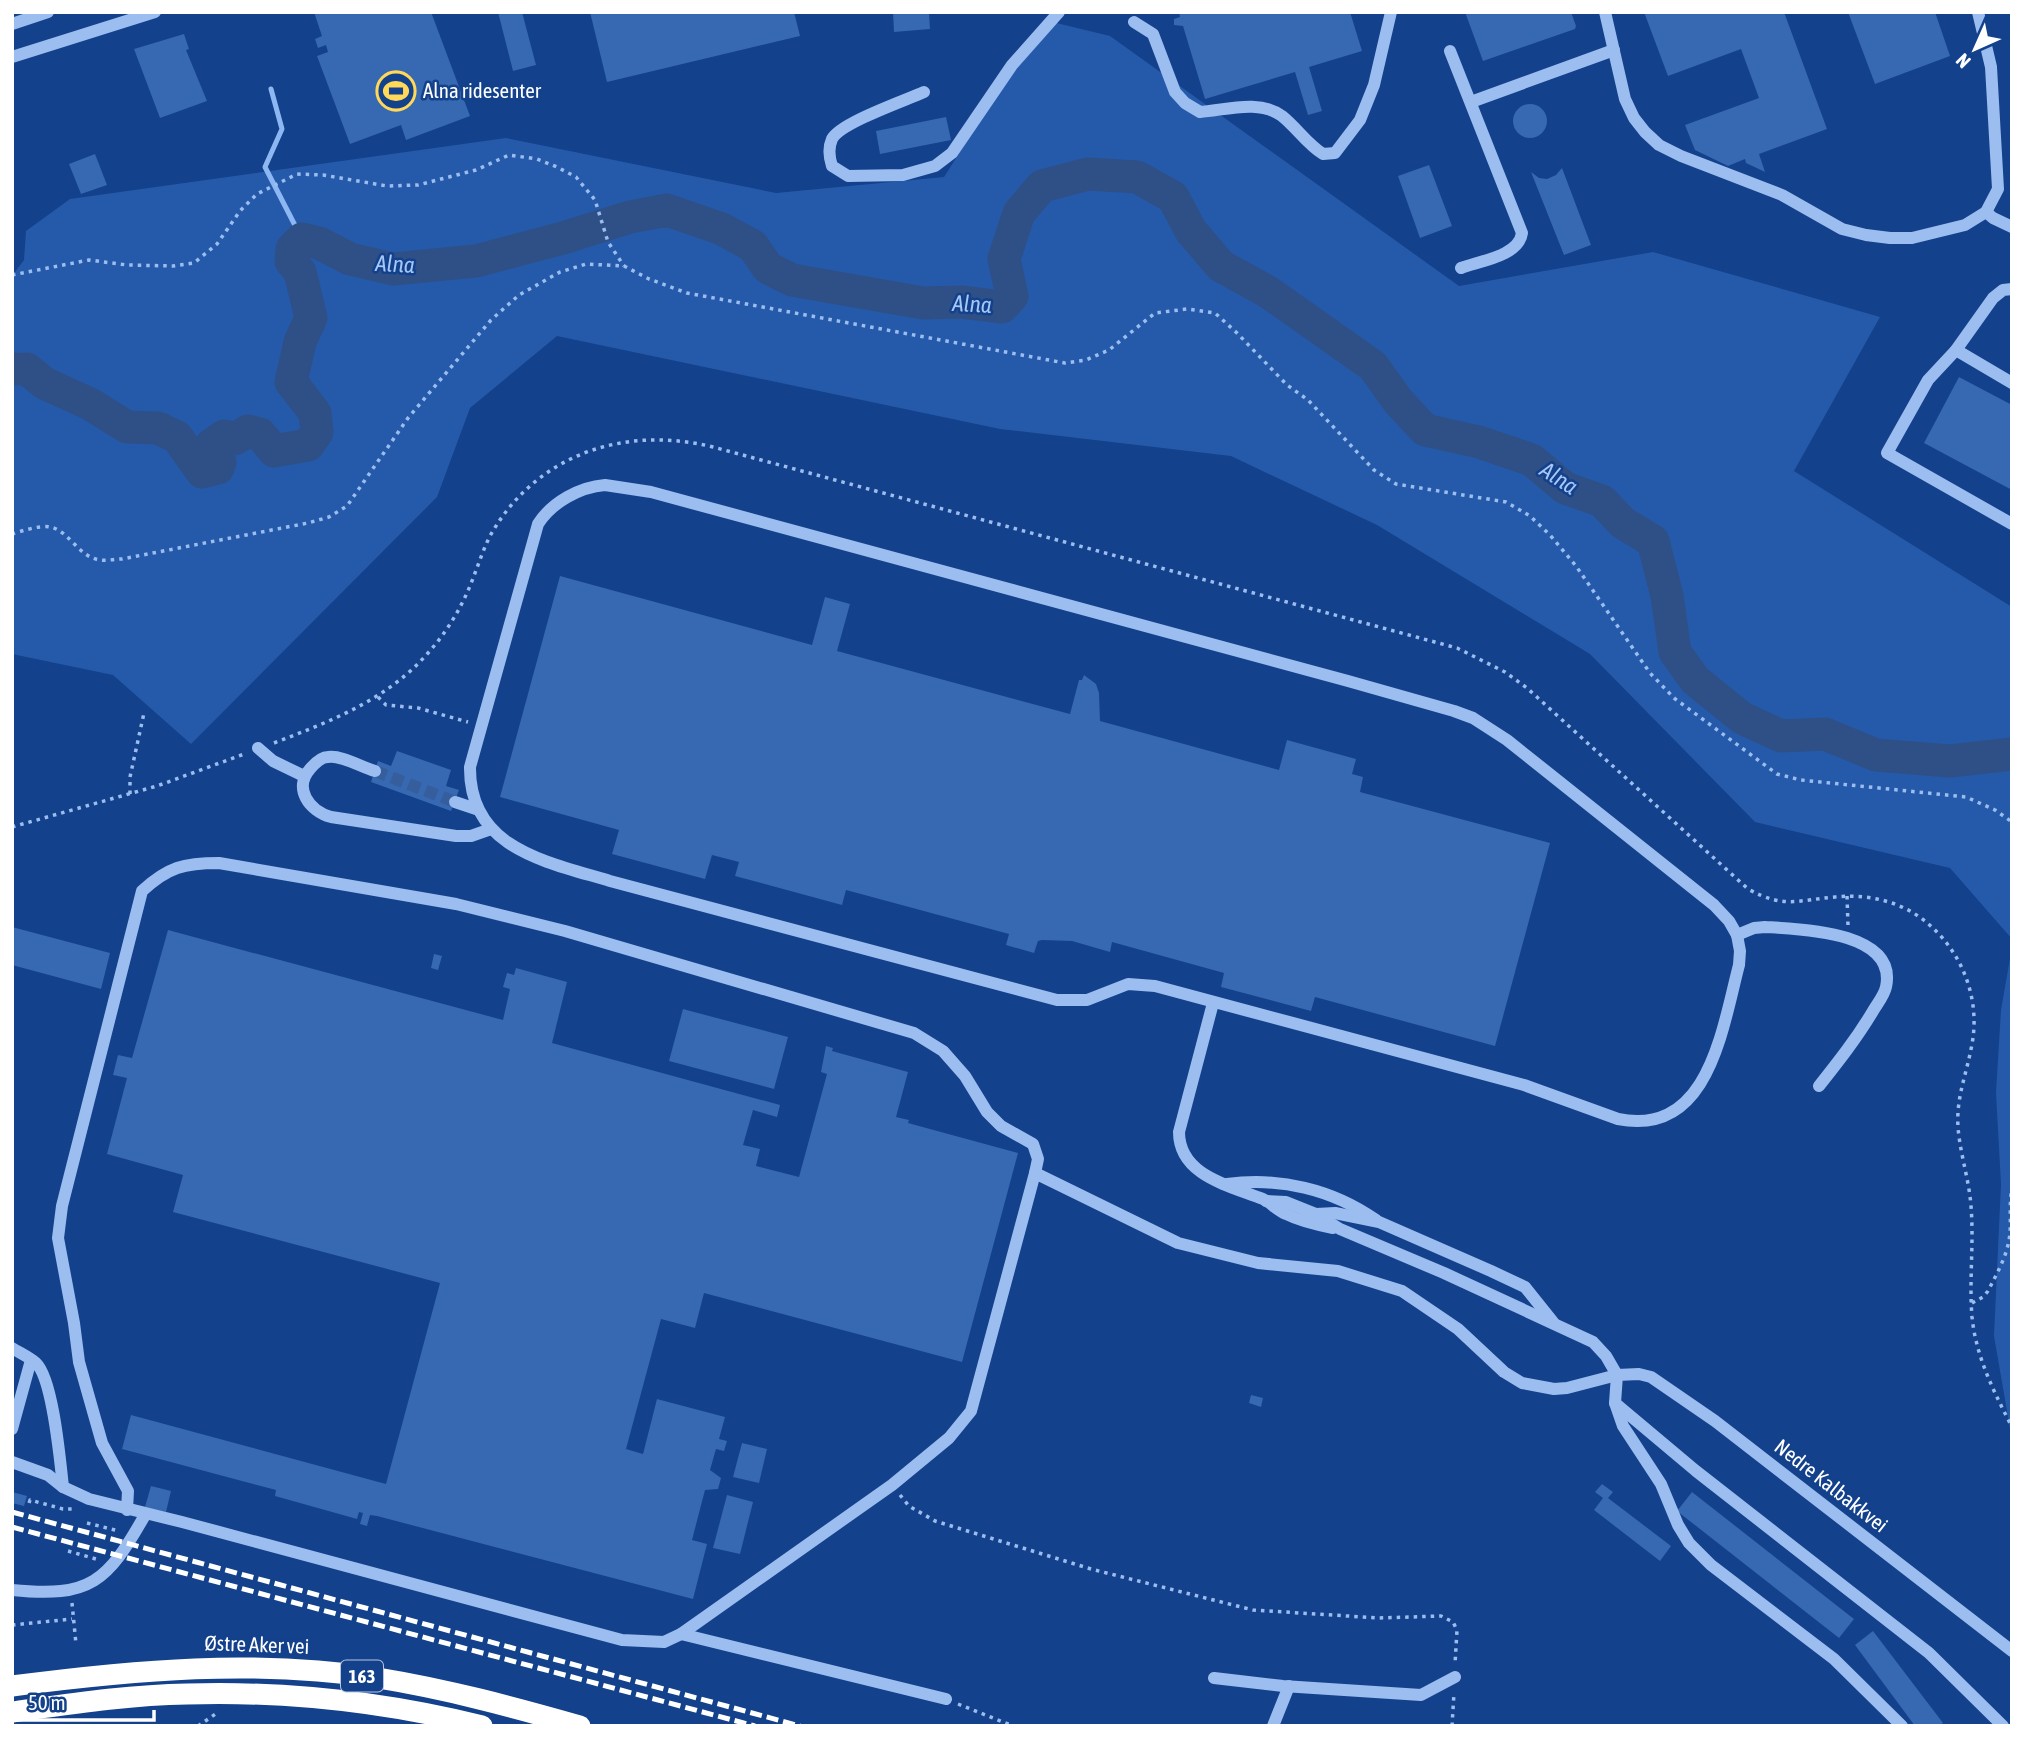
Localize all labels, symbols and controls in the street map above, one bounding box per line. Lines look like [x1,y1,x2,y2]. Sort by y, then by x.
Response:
north arrow [1940,14,2010,84]
text: N [1951,49,1975,73]
sports icon: Alna ridesenter [375,70,417,112]
place label: Alna ridesenter [423,78,542,102]
water label: Alna [374,250,416,278]
water label: Alna [951,290,993,318]
water label: Alna [1535,456,1583,500]
street label: Nedre Kalbakkvei [1770,1434,1893,1537]
street label: Østre Aker vei [204,1630,310,1658]
road number: 163 [341,1660,383,1692]
scale bar [18,1678,154,1722]
text: 50 m [28,1690,66,1714]

